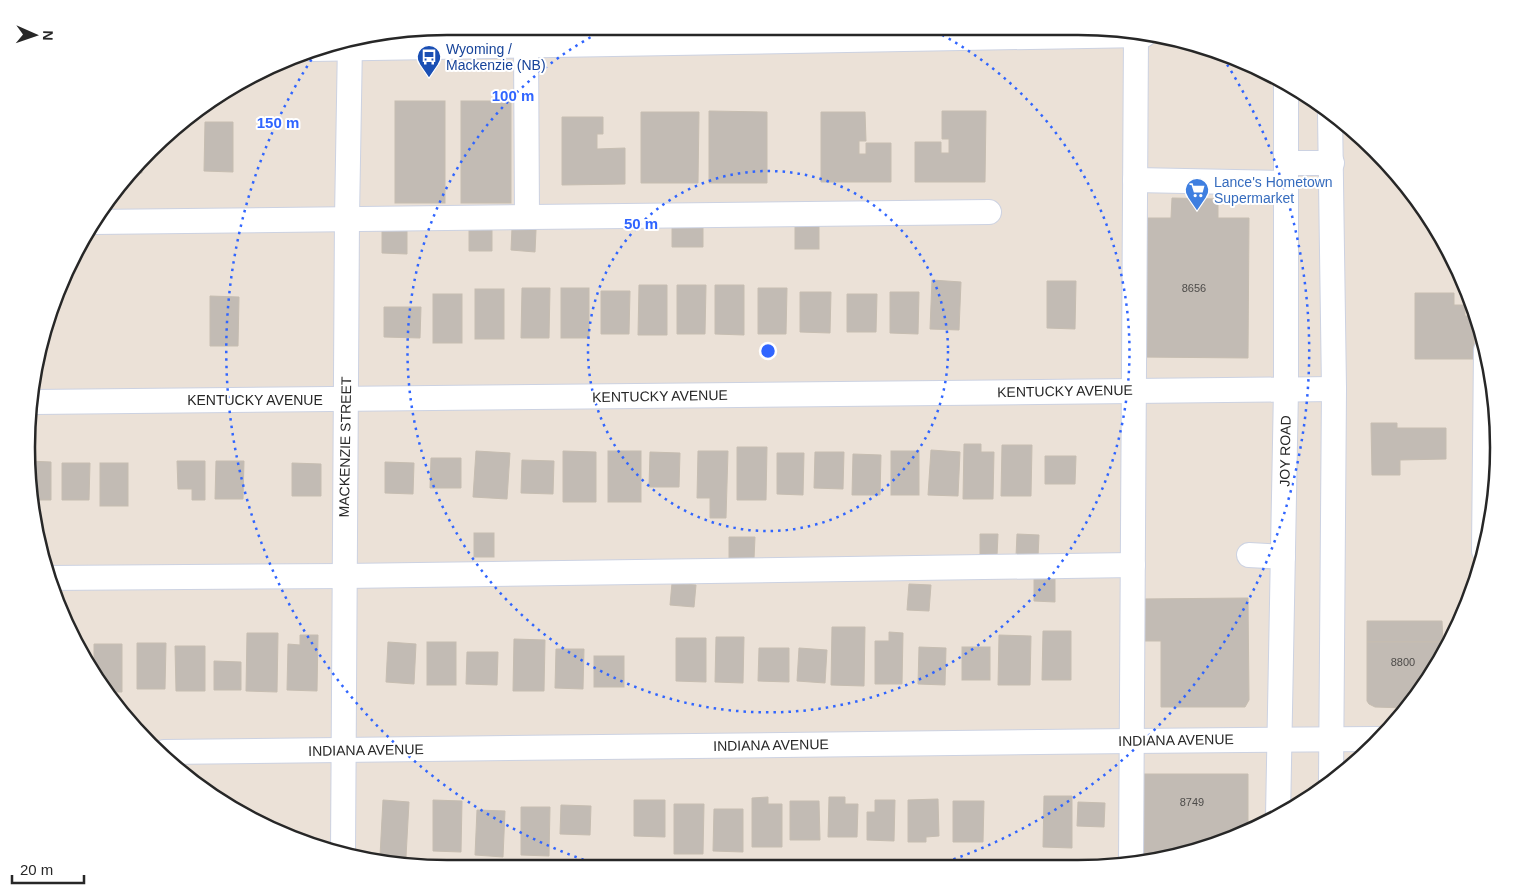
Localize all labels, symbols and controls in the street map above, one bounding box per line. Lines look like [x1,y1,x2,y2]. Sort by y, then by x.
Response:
north arrow [10,10,60,60]
text: N [40,30,56,41]
place label: Wyoming / Mackenzie (NB) [446,41,546,73]
bus stop icon: Wyoming / Mackenzie (NB) [416,44,442,78]
text: 100 m [492,87,534,104]
text: 150 m [257,114,299,131]
place label: Lance's Hometown Supermarket [1214,174,1333,206]
supermarket icon: Lance's Hometown Supermarket [1184,177,1210,211]
text: 50 m [624,215,658,232]
house number: 8656 [1182,282,1206,294]
centre of rings [759,342,777,360]
street label: MACKENZIE STREET [336,376,354,518]
street label: KENTUCKY AVENUE [997,382,1133,400]
street label: KENTUCKY AVENUE [592,387,728,405]
street label: KENTUCKY AVENUE [187,392,323,408]
street label: JOY ROAD [1276,415,1294,487]
house number: 8800 [1391,656,1415,668]
street label: INDIANA AVENUE [1118,731,1234,749]
street label: INDIANA AVENUE [713,736,829,754]
street label: INDIANA AVENUE [308,741,424,759]
house number: 8749 [1180,796,1204,808]
scale bar [12,852,85,884]
text: 20 m [20,861,53,878]

